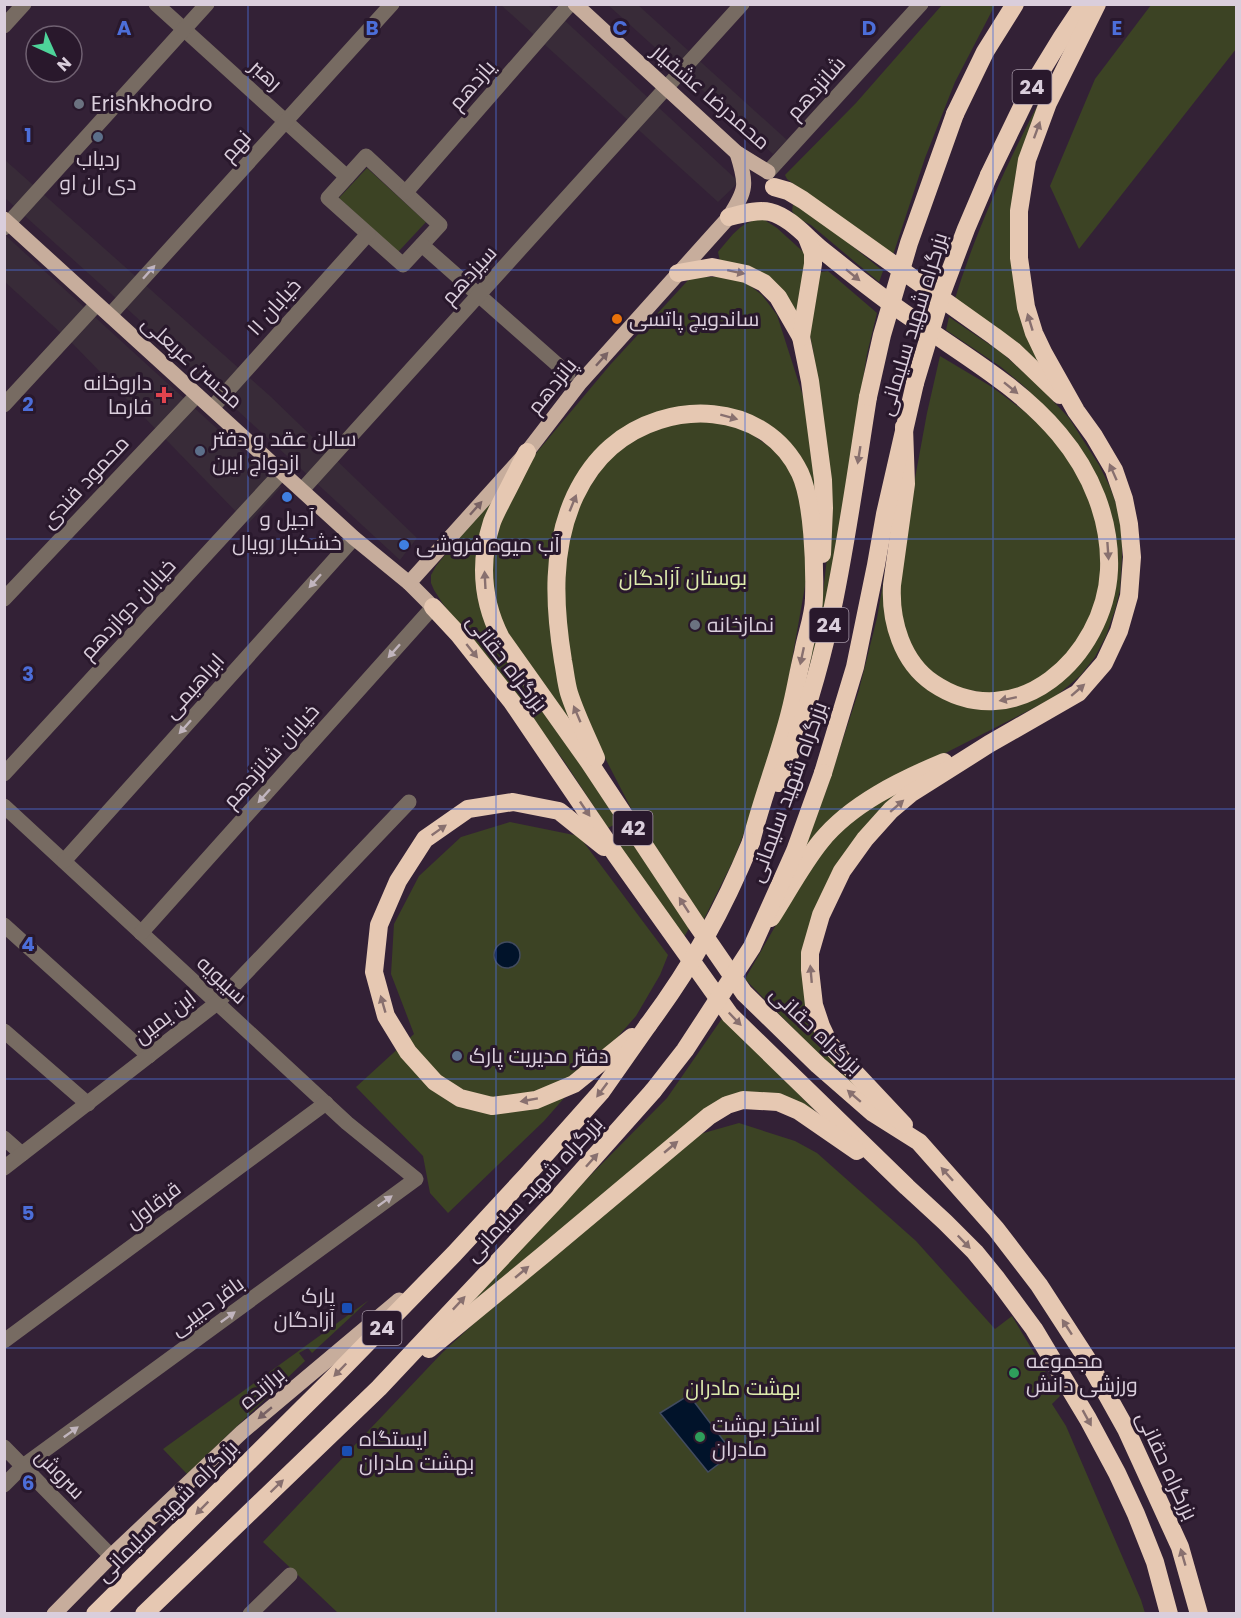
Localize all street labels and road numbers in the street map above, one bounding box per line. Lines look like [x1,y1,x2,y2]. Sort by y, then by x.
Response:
street label: محمدرضا عشقیار [645,37,777,156]
street label: شانزدهم [779,50,852,126]
street label: رهبر [243,52,289,97]
street label: یازدهم [442,53,502,116]
road number: 24 [1012,70,1052,104]
street label: نهم [214,124,258,168]
street label: بزرگراه شهید سلیمانی [871,229,954,419]
street label: سیزدهم [434,239,503,311]
street label: خیابان ۱۱ [240,272,307,342]
street label: محسن عربعلی [136,308,249,415]
street label: پانزدهم [520,351,583,420]
street label: محمود قندی [34,429,135,534]
street label: خیابان دوازدهم [73,552,182,666]
street label: بزرگراه حقانی [460,608,555,718]
road number: 24 [810,608,848,642]
street label: ابراهیمی [156,647,231,725]
street label: خیابان شانزدهم [216,697,325,814]
street label: بزرگراه شهید سلیمانی [741,698,834,886]
road number: 42 [614,811,652,845]
street label: سیبویه [191,949,254,1011]
street label: بزرگراه حقانی [764,979,869,1080]
street label: ابن یمین [127,983,202,1050]
street label: بزرگراه شهید سلیمانی [458,1109,609,1268]
street label: قرقاول [119,1174,187,1235]
street label: باقر حبیبی [164,1269,250,1342]
road number: 24 [362,1311,401,1345]
street label: برازنده [232,1360,291,1415]
street label: بزرگراه حقانی [1130,1407,1205,1525]
street label: بزرگراه شهید سلیمانی [89,1433,244,1588]
street label: سروش [29,1442,92,1505]

